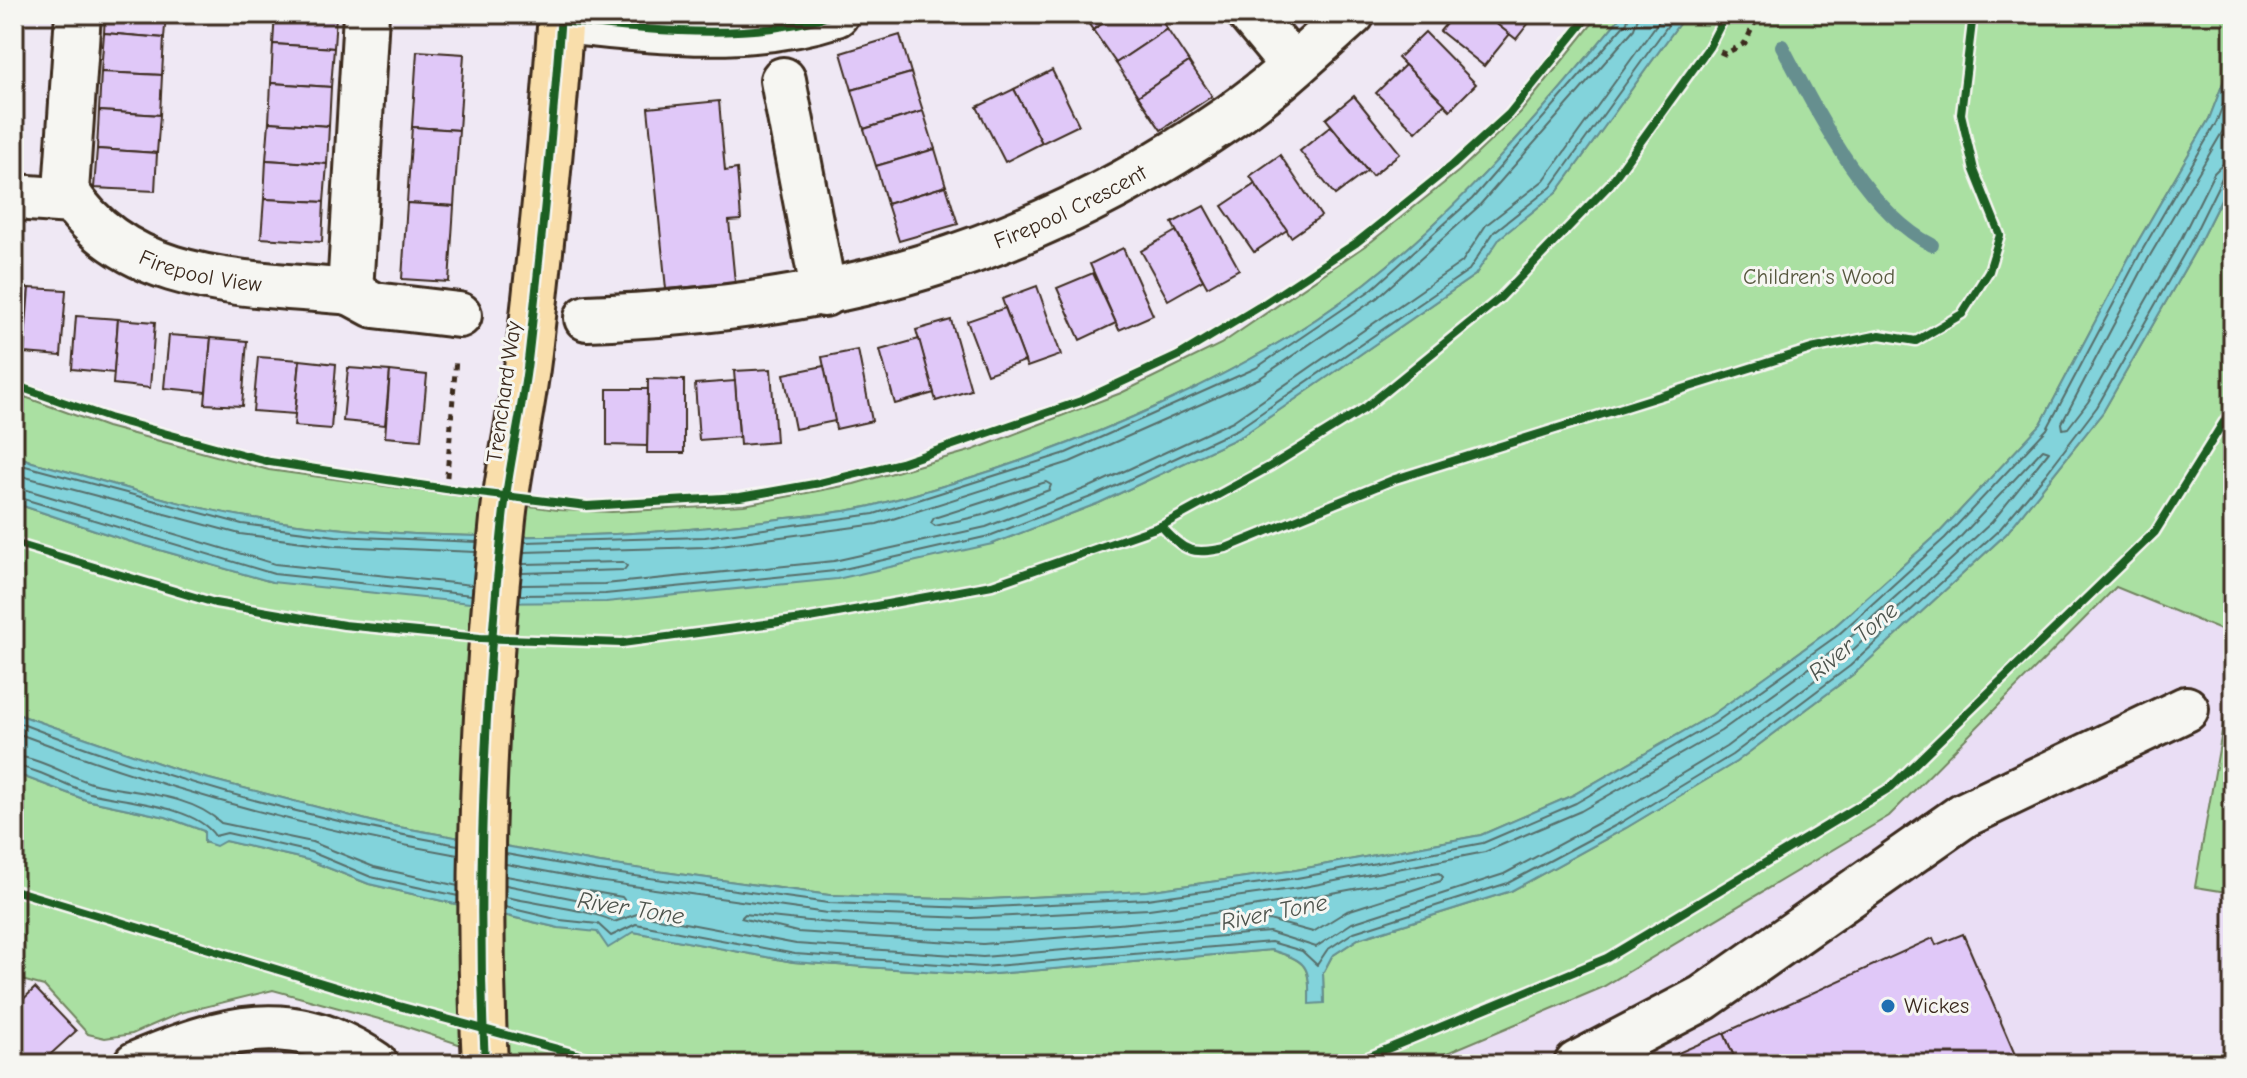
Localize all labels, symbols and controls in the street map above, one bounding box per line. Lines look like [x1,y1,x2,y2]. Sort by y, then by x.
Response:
street label: Firepool Crescent [990,159,1152,255]
street label: Firepool View [135,244,263,298]
park label: Children's Wood [1743,264,1895,290]
street label: Trenchard Way [481,319,527,464]
water label: River Tone [1803,596,1903,686]
water label: River Tone [576,886,686,930]
water label: River Tone [1218,888,1330,936]
place label: Wickes [1904,993,1969,1019]
marker: Wickes [1879,997,1897,1015]

